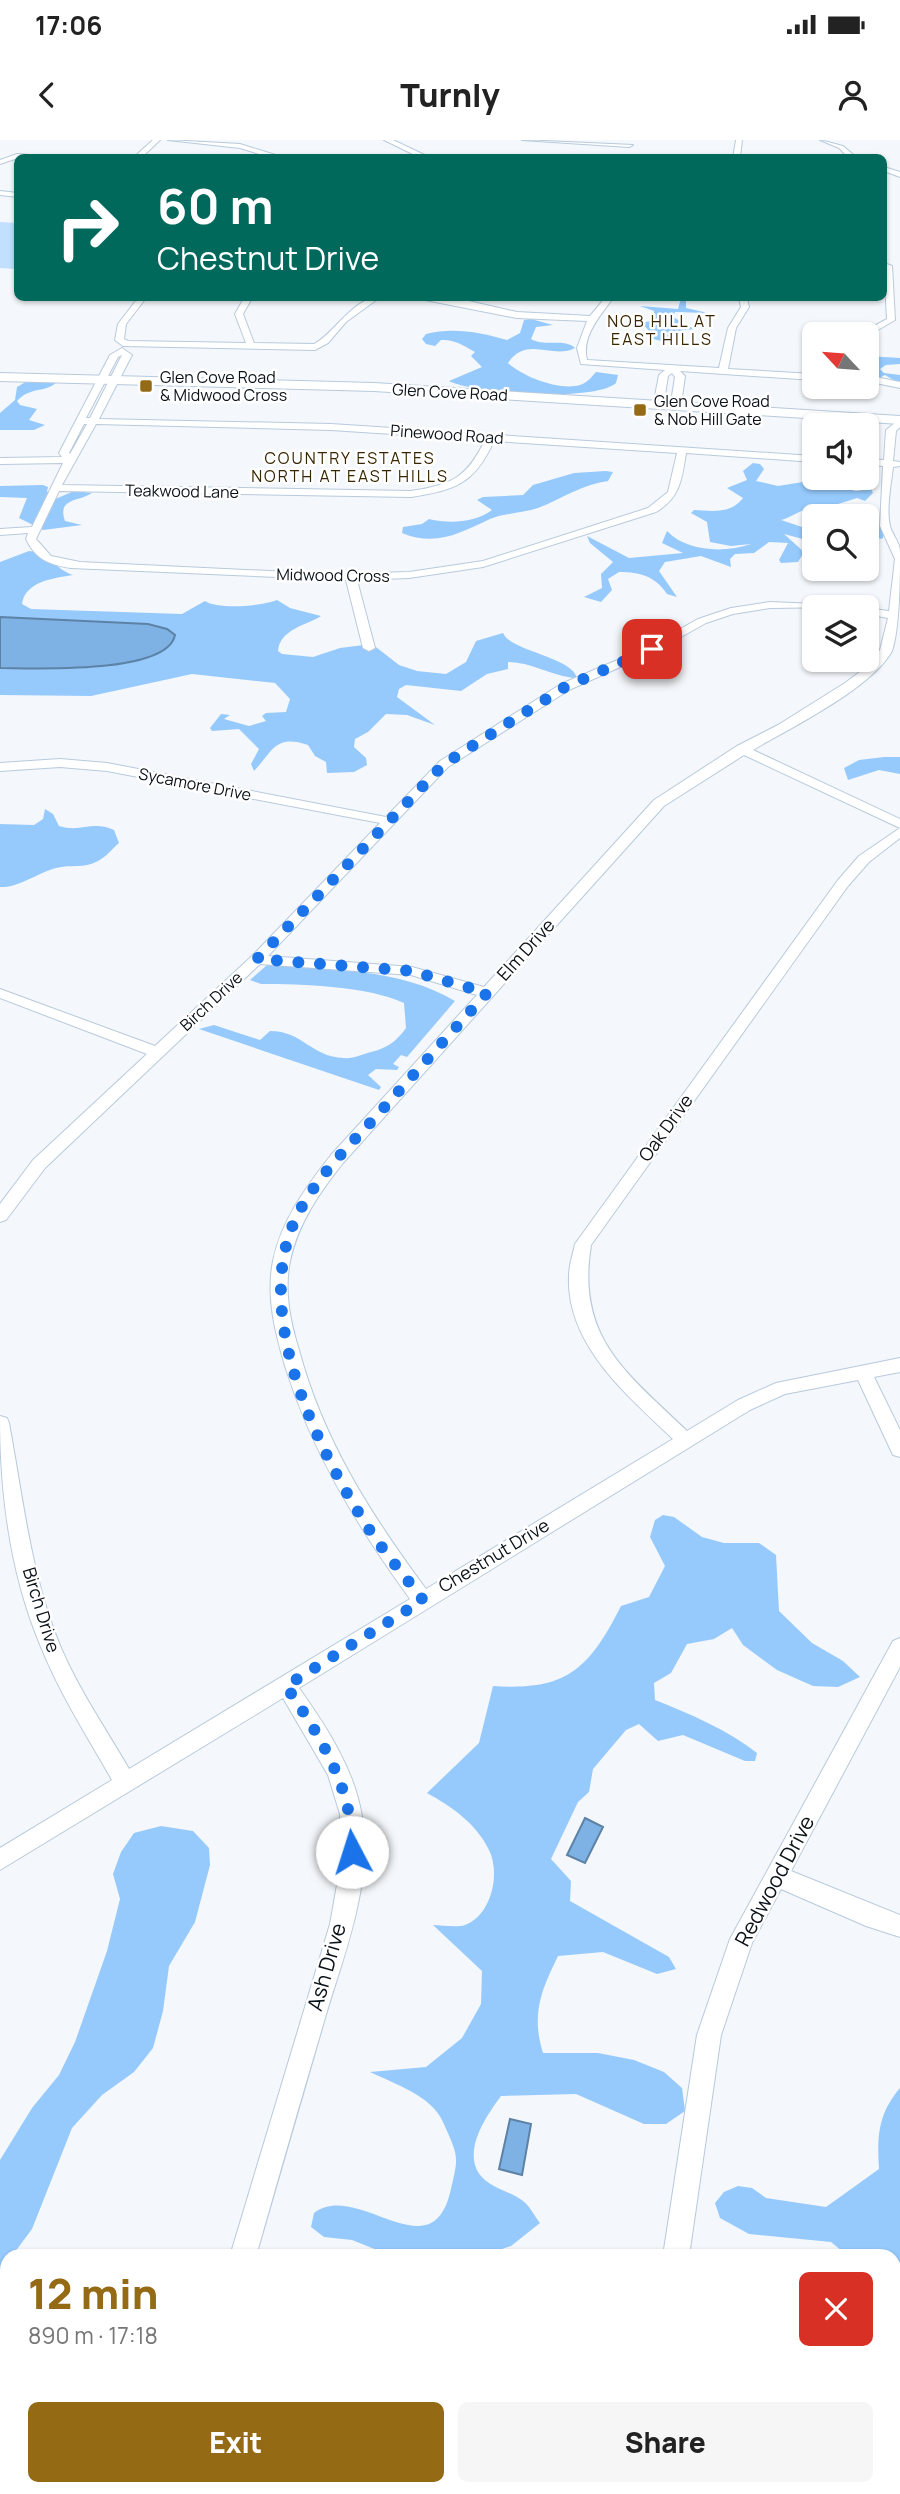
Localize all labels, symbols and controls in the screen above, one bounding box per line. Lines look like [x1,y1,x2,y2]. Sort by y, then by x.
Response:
text: 17:06 [35,7,102,43]
text: Turnly [400,73,500,117]
icon: back [28,76,66,114]
icon: person [834,76,872,114]
text: 60 m [157,172,274,239]
icon: right [42,182,133,273]
text: Chestnut Drive [157,236,379,280]
district label: NOB HILL AT EAST HILLS [607,310,717,350]
north arrow [802,322,878,399]
map controls [802,322,879,672]
place label: Glen Cove Road & Midwood Cross [160,366,287,406]
marker: Glen Cove Road & Midwood Cross [138,378,154,394]
street label: Glen Cove Road [392,378,508,406]
place label: Glen Cove Road & Nob Hill Gate [654,390,770,430]
marker: Glen Cove Road & Nob Hill Gate [632,402,648,418]
button: sound [802,413,879,490]
street label: Pinewood Road [390,419,504,449]
district label: COUNTRY ESTATES NORTH AT EAST HILLS [251,447,449,487]
street label: Teakwood Lane [125,479,239,503]
button: search [802,504,879,581]
street label: Midwood Cross [276,563,390,587]
button: layers [802,595,879,672]
pin [622,619,682,679]
icon: arrive [633,630,671,668]
street label: Sycamore Drive [137,762,253,806]
street label: Elm Drive [491,913,559,985]
street label: Birch Drive [175,966,247,1036]
street label: Oak Drive [633,1089,698,1166]
street label: Chestnut Drive [434,1513,553,1598]
street label: Birch Drive [18,1564,66,1655]
street label: Redwood Drive [728,1810,820,1951]
position arrow [315,1815,389,1889]
street label: Ash Drive [300,1920,352,2014]
text: 12 min [28,2264,158,2322]
button: close [799,2272,873,2346]
text: 890 m · 17:18 [28,2319,158,2351]
button: Exit [28,2402,444,2482]
button: Share [458,2402,873,2482]

